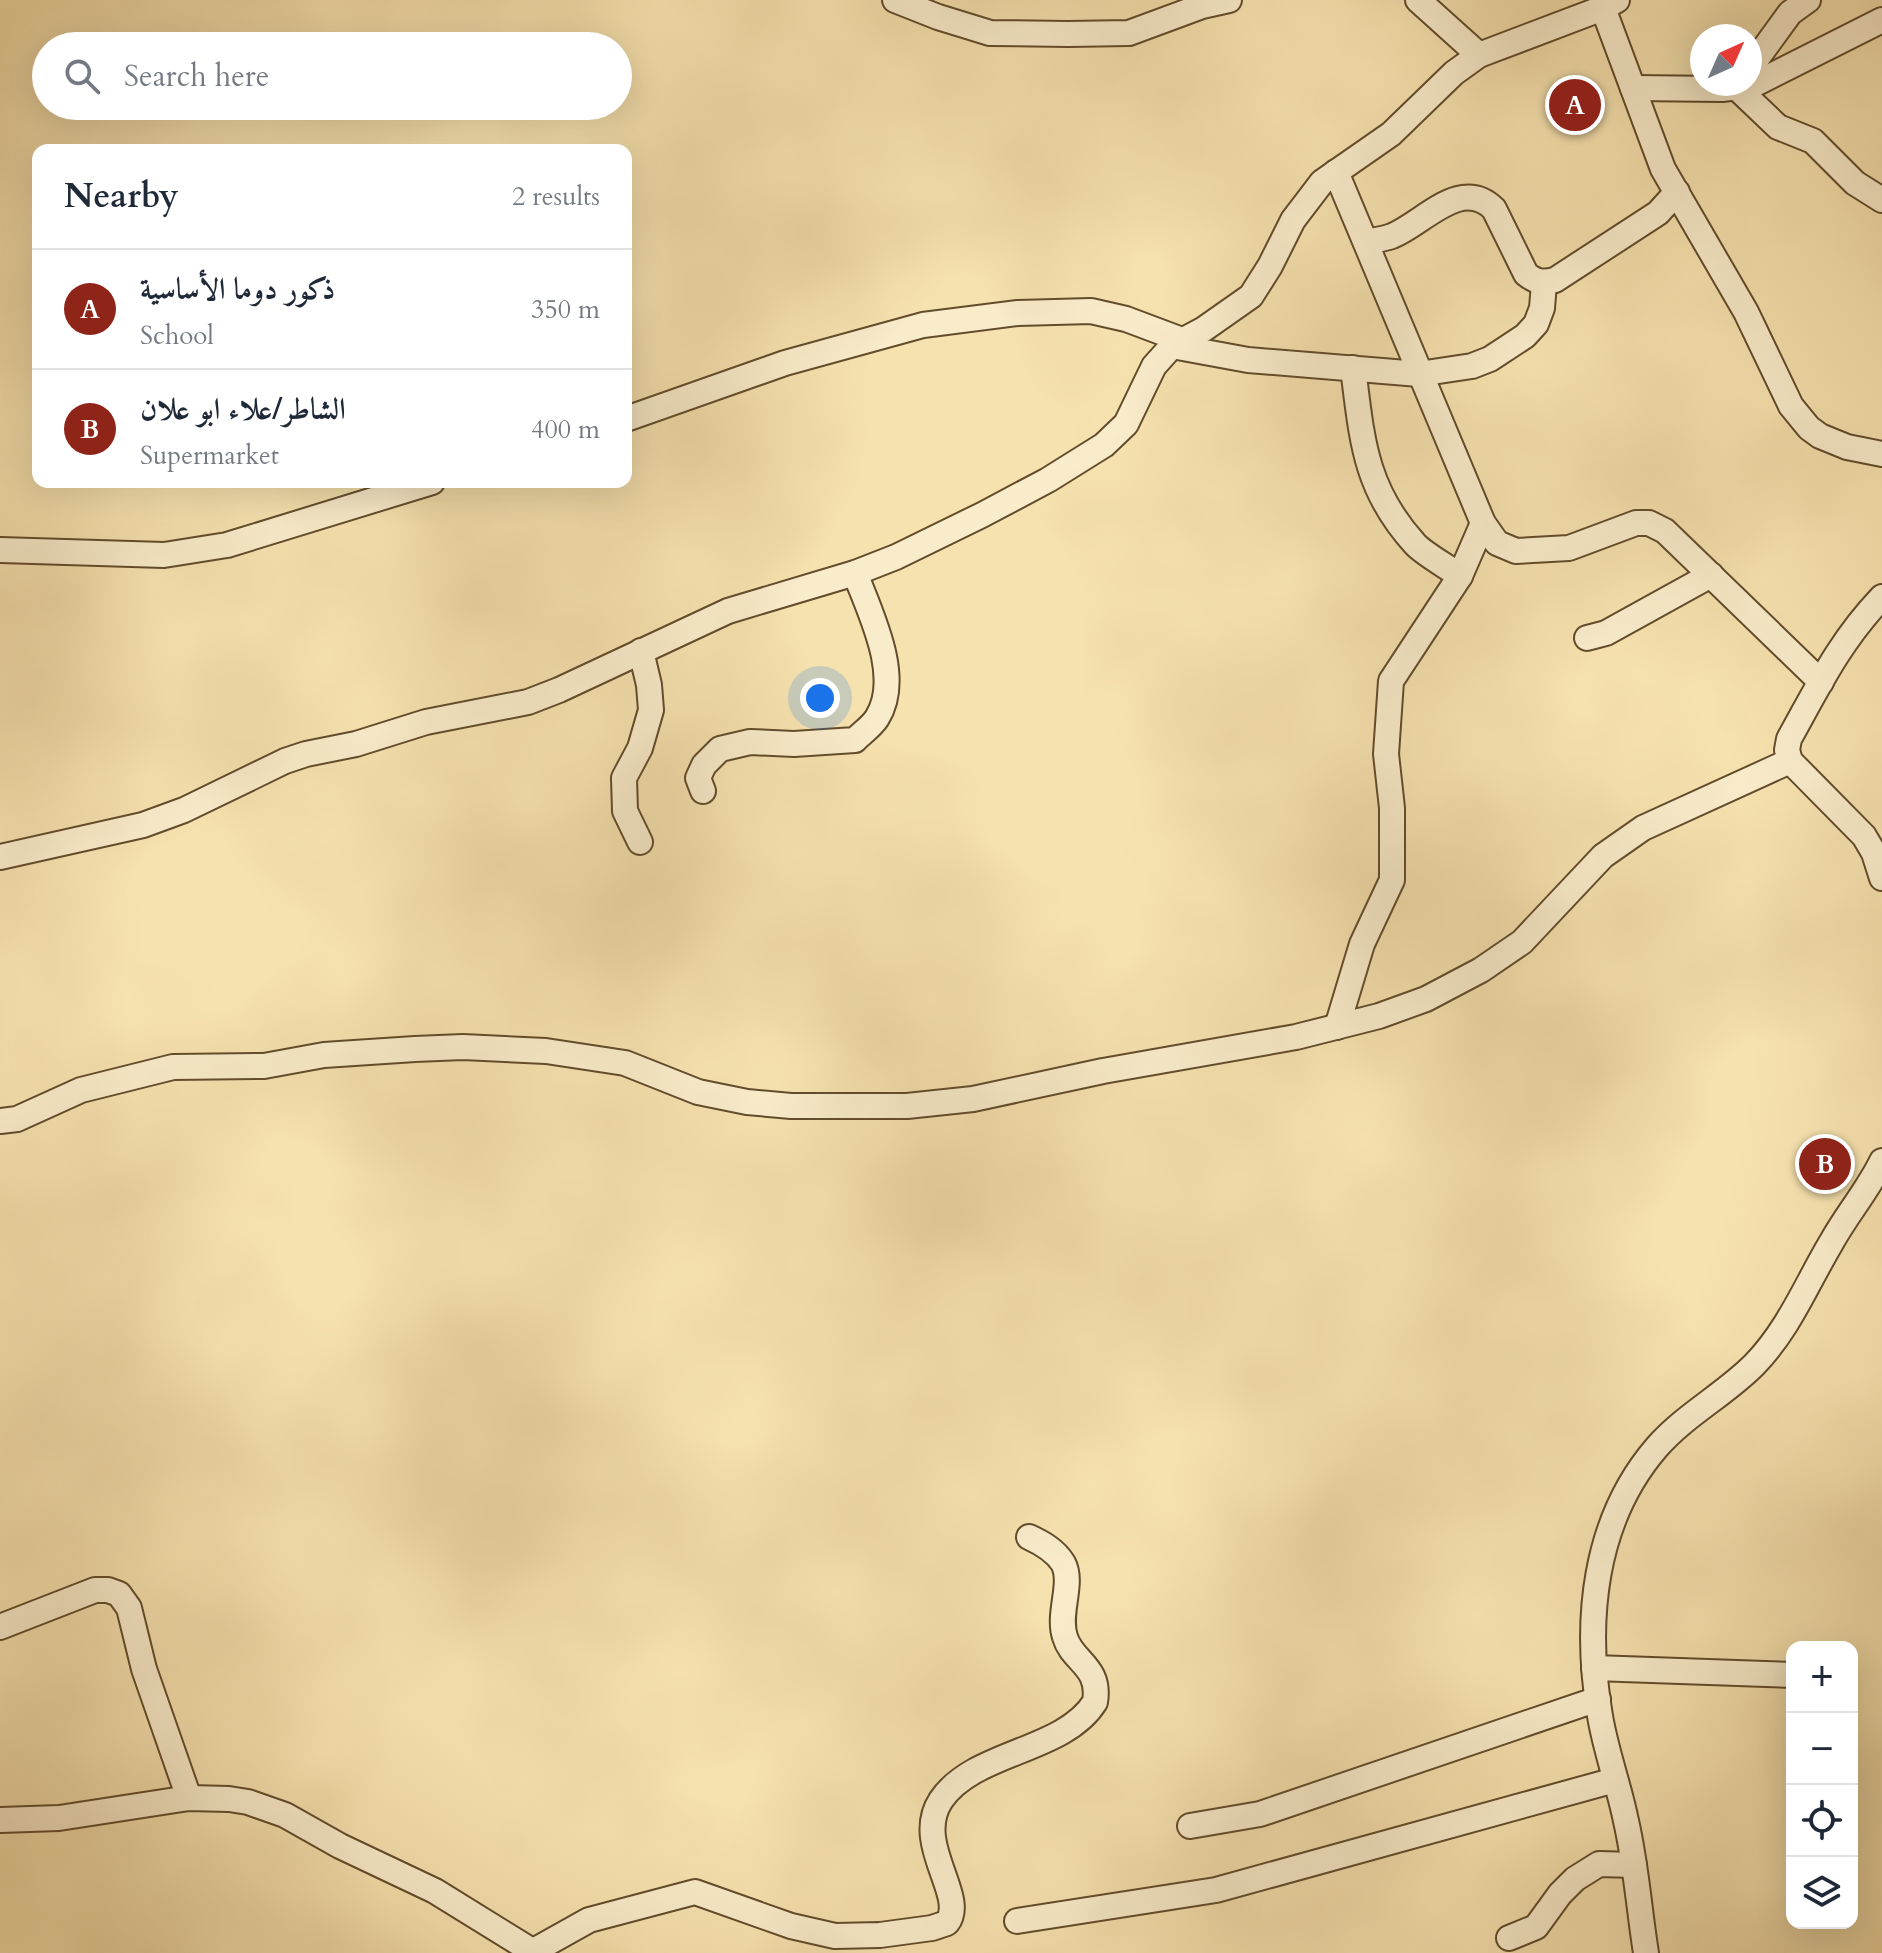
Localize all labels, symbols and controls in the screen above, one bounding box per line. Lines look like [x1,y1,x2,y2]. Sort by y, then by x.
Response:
north arrow [1690,24,1762,96]
search box [32,32,632,120]
icon: search [60,54,104,98]
text: Search here [124,56,269,97]
pin: A [1549,75,1601,135]
text: Nearby [64,173,179,219]
text: 2 results [512,179,600,214]
text: ذكور دوما الأساسية [140,269,335,310]
text: A [80,292,100,327]
text: 350 m [531,292,600,327]
text: School [140,318,214,353]
text: الشاطر/علاء ابو علان [140,389,346,430]
text: B [81,412,99,447]
text: 400 m [531,412,600,447]
text: Supermarket [140,438,279,473]
your location [800,678,840,718]
pin: B [1799,1134,1851,1194]
map controls [1786,1641,1858,1929]
button: + [1786,1641,1858,1713]
button: − [1786,1713,1858,1785]
button: locate [1786,1785,1858,1857]
button: layers [1786,1857,1858,1929]

